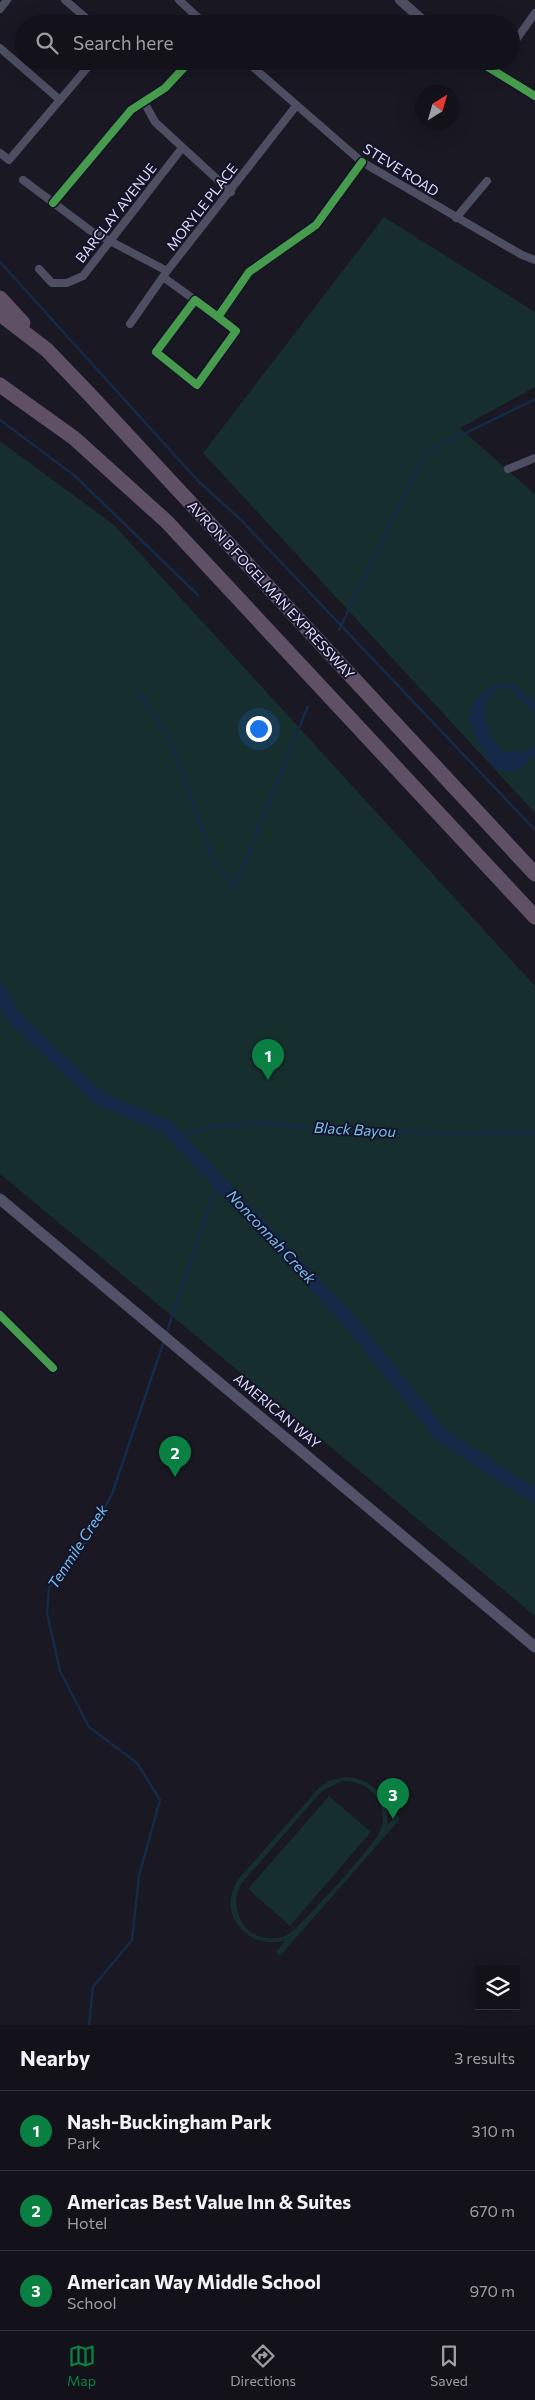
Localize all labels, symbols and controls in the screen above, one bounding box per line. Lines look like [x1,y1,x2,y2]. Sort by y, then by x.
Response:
search box [15,15,520,70]
icon: search [33,29,61,57]
text: Search here [73,31,173,54]
north arrow [415,85,460,130]
street label: STEVE ROAD [360,140,442,200]
street label: BARCLAY AVENUE [72,160,160,266]
street label: MORYLE PLACE [162,160,241,254]
street label: AVRON B FOGELMAN EXPRESSWAY [184,497,359,682]
your location [246,716,272,742]
pin: 1 [252,1039,284,1080]
water label: Black Bayou [314,1118,397,1140]
water label: Nonconnah Creek [224,1186,320,1288]
street label: AMERICAN WAY [231,1369,324,1452]
pin: 2 [159,1436,191,1477]
water label: Tenmile Creek [43,1500,111,1592]
pin: 3 [377,1778,409,1819]
map controls [475,1965,520,2010]
button: layers [475,1965,520,2010]
text: Nearby [20,2045,90,2070]
text: 3 results [454,2048,515,2067]
text: Nash-Buckingham Park [67,2110,272,2133]
text: 1 [32,2121,40,2140]
text: 310 m [472,2121,515,2140]
text: Park [67,2133,100,2152]
text: Americas Best Value Inn & Suites [67,2190,351,2213]
text: 2 [31,2201,41,2220]
text: 670 m [469,2201,515,2220]
text: Hotel [67,2213,107,2232]
text: American Way Middle School [67,2270,321,2293]
text: 3 [31,2281,41,2300]
text: 970 m [469,2281,515,2300]
text: School [67,2293,117,2312]
tab: Map [67,2342,96,2389]
tab: Directions [230,2342,296,2389]
tab: Saved [430,2342,468,2389]

